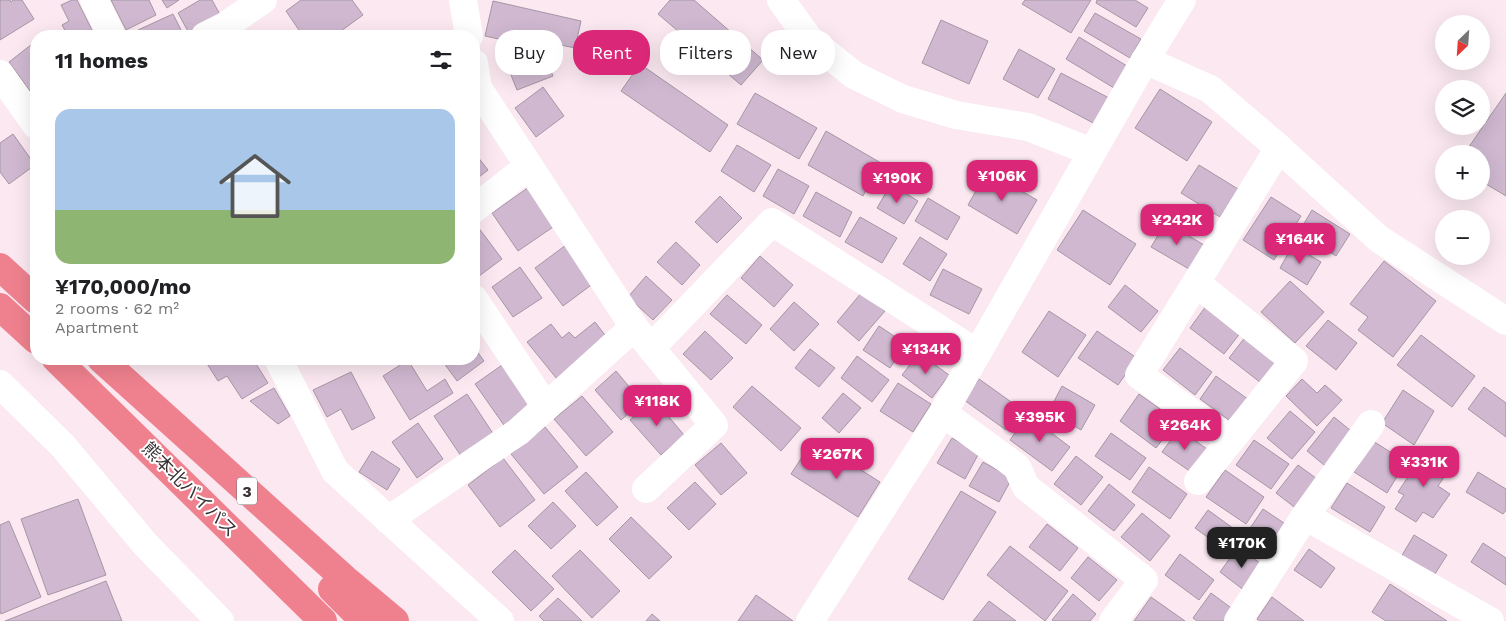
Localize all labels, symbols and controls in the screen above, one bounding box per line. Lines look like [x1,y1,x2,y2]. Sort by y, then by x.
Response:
north arrow [1435,15,1490,70]
map controls [1435,15,1490,265]
chip: Buy [495,30,563,75]
chip: Rent [573,30,650,75]
chip: Filters [660,30,751,75]
chip: New [761,30,835,75]
icon: filters [427,46,455,74]
text: 11 homes [55,48,148,73]
button: layers [1435,80,1490,135]
icon: home [210,141,300,231]
button: + [1435,145,1490,200]
pin: ¥106K [967,160,1037,202]
pin: ¥190K [862,162,932,204]
text: ¥106K [978,166,1026,185]
text: ¥190K [873,168,921,187]
pin: ¥242K [1142,204,1212,246]
text: ¥242K [1152,210,1202,229]
button: − [1435,210,1490,265]
pin: ¥164K [1265,222,1335,265]
text: ¥164K [1276,229,1324,248]
text: ¥170,000/mo [55,274,191,299]
text: 2 rooms · 62 m² [55,299,179,318]
text: Apartment [55,318,138,337]
pin: ¥134K [891,332,961,375]
text: ¥134K [902,339,950,358]
pin: ¥118K [622,384,692,427]
text: ¥118K [634,391,680,410]
pin: ¥395K [1005,400,1075,443]
text: ¥395K [1015,407,1065,426]
pin: ¥264K [1150,408,1220,451]
text: ¥264K [1159,415,1211,434]
street label: 熊本北バイパス [138,437,242,541]
pin: ¥267K [802,438,872,480]
text: ¥267K [812,444,862,463]
pin: ¥331K [1389,446,1459,488]
text: ¥331K [1400,452,1448,471]
road number: 3 [237,478,257,504]
pin: ¥170K [1207,526,1277,569]
text: ¥170K [1218,533,1266,552]

